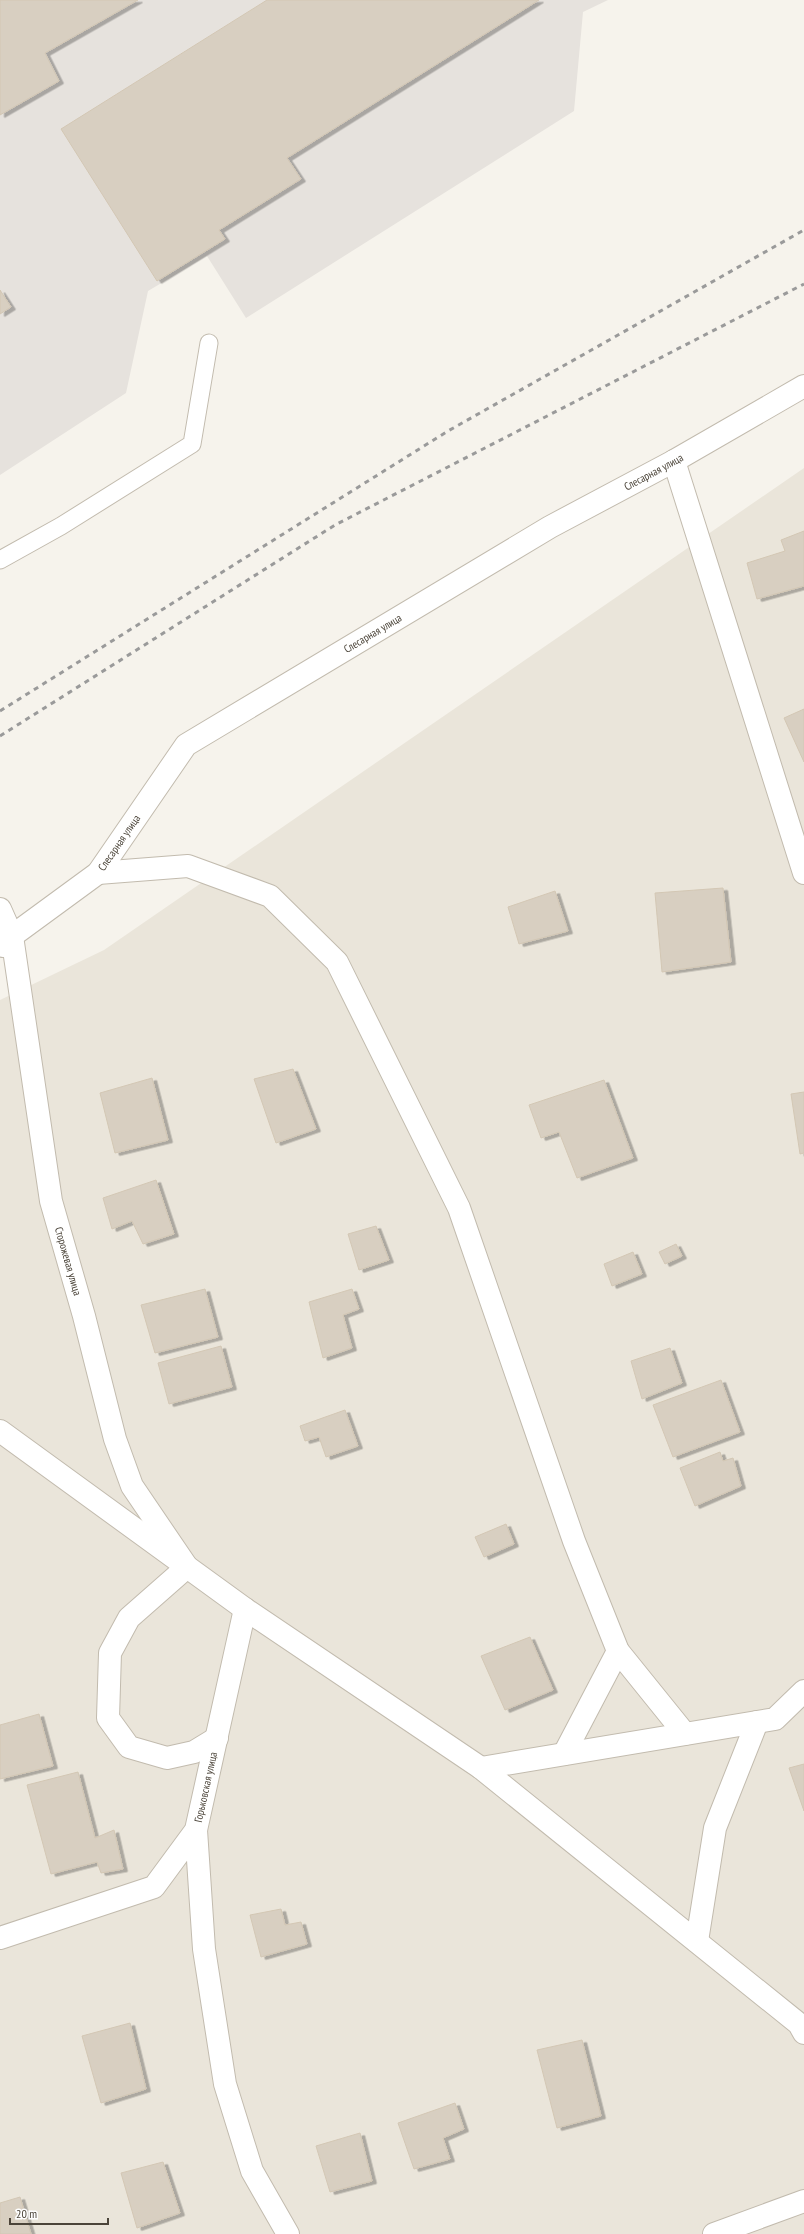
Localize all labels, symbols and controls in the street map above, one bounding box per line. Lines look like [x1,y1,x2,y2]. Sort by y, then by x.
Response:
street label: Слесарная улица [622,450,686,493]
street label: Слесарная улица [341,610,404,656]
street label: Слесарная улица [95,812,143,873]
street label: Сторожевая улица [52,1225,85,1297]
street label: Горьковская улица [191,1751,220,1824]
scale bar [10,2200,108,2226]
text: 20 m [16,2206,37,2221]

